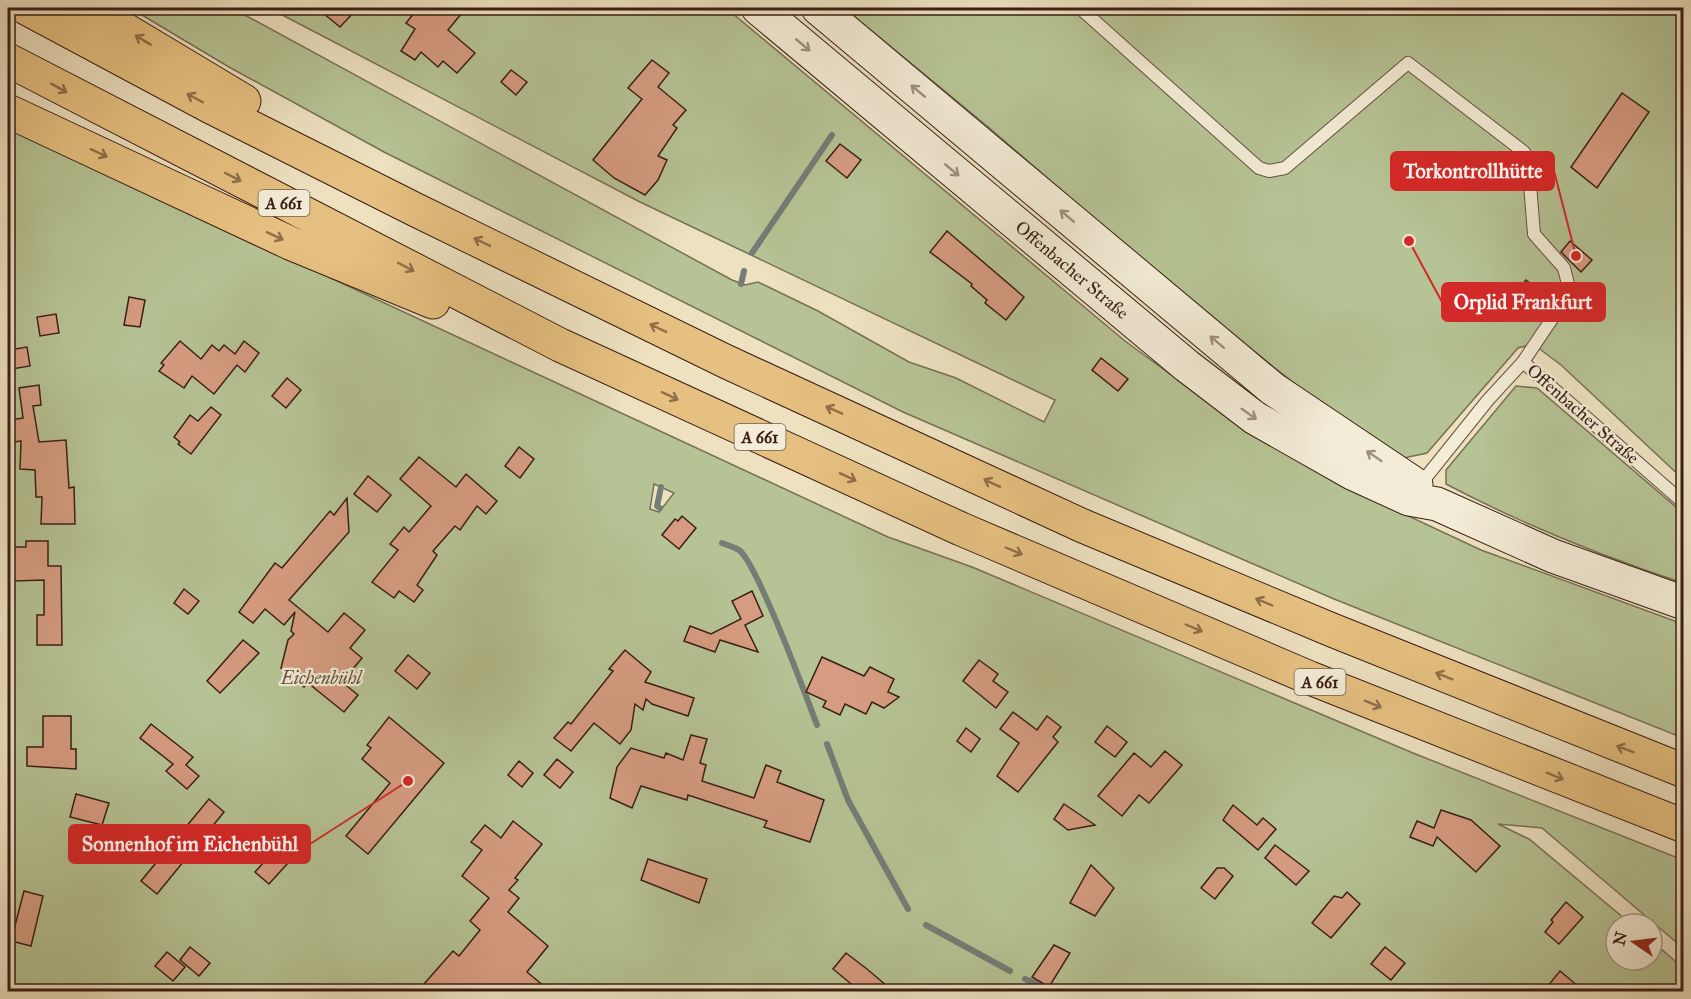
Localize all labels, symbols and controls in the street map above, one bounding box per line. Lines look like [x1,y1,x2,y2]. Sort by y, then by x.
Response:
one-way arrow [135,33,152,45]
one-way arrow [795,38,810,52]
one-way arrow [50,82,67,94]
one-way arrow [911,84,926,98]
one-way arrow [187,92,204,104]
one-way arrow [89,148,107,160]
callout: Torkontrollhütte [1391,152,1554,190]
text: Torkontrollhütte [1402,159,1543,183]
one-way arrow [944,163,959,177]
one-way arrow [223,172,241,183]
road number: A 661 [258,190,310,216]
one-way arrow [1060,209,1075,223]
street label: Offenbacher Straße [1011,216,1133,324]
one-way arrow [265,231,283,243]
one-way arrow [474,236,492,248]
one-way arrow [396,262,414,273]
callout: Orplid Frankfurt [1442,283,1605,321]
text: Orplid Frankfurt [1454,290,1593,315]
one-way arrow [649,322,667,333]
one-way arrow [1209,335,1225,348]
street label: Offenbacher Straße [1522,359,1644,469]
one-way arrow [661,390,679,402]
one-way arrow [826,404,844,416]
one-way arrow [1241,408,1257,420]
road number: A 661 [734,424,786,450]
one-way arrow [1366,450,1383,462]
one-way arrow [838,472,856,483]
one-way arrow [983,477,1001,489]
one-way arrow [1005,546,1023,558]
one-way arrow [1255,595,1273,607]
one-way arrow [1184,623,1202,634]
park label: Eichenbühl [280,667,363,689]
road number: A 661 [1294,669,1346,695]
one-way arrow [1435,670,1454,681]
one-way arrow [1364,699,1382,710]
one-way arrow [1616,742,1635,753]
one-way arrow [1545,771,1563,782]
callout: Sonnenhof im Eichenbühl [69,825,310,863]
text: Sonnenhof im Eichenbühl [82,832,299,856]
north arrow [1604,912,1664,972]
text: N [1609,929,1631,947]

